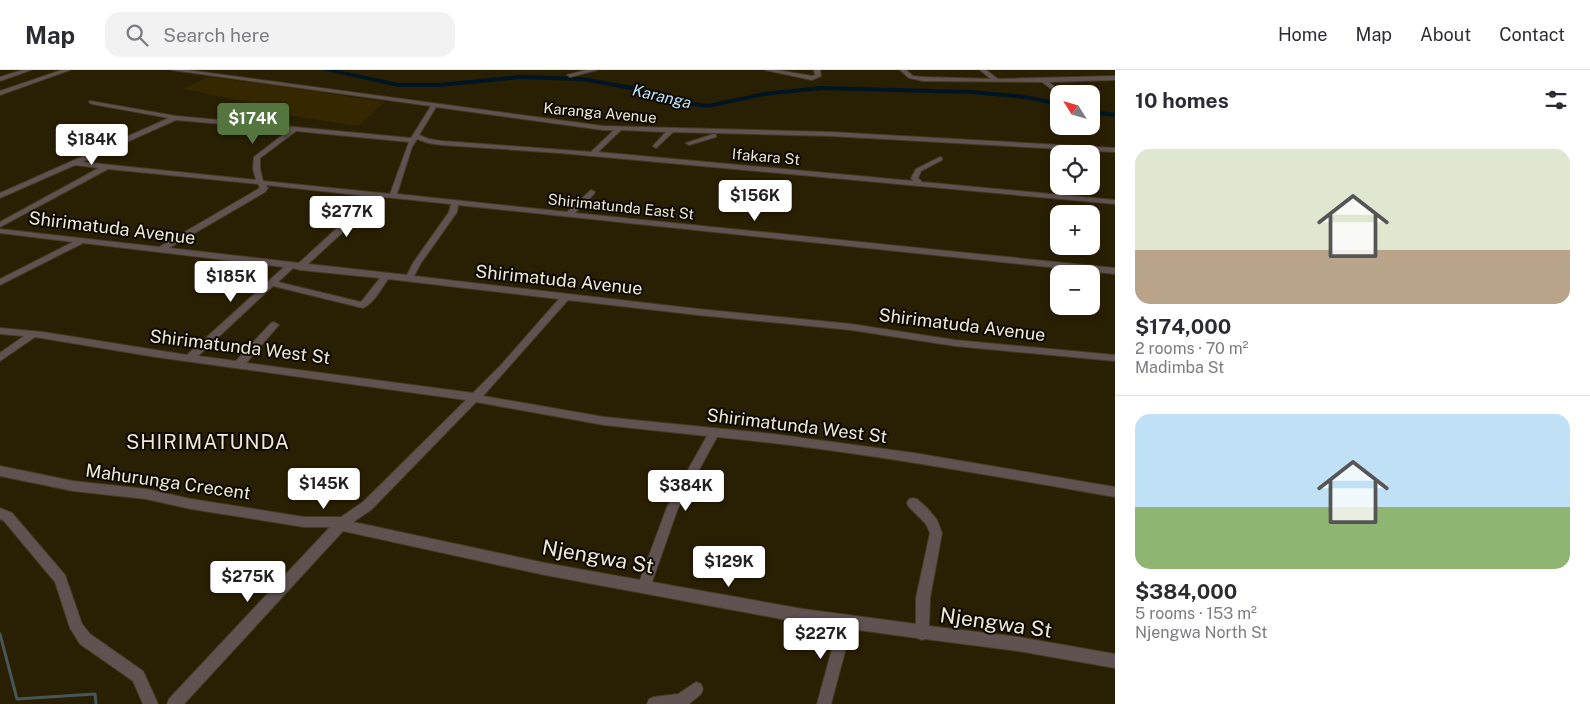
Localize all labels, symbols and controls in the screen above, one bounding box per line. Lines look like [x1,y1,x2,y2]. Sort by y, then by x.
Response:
search box [105,12,455,57]
text: Map [25,21,75,49]
icon: search [123,21,151,49]
text: Search here [163,24,270,46]
text: Home [1278,24,1328,45]
text: Map [1356,24,1392,45]
text: About [1420,24,1471,45]
text: Contact [1499,24,1565,45]
water label: Karanga [631,80,693,112]
north arrow [1050,85,1100,135]
map controls [1050,85,1100,315]
icon: filters [1542,86,1570,114]
text: 10 homes [1135,88,1229,113]
street label: Karanga Avenue [543,99,657,126]
pin: $174K [218,102,288,145]
text: $174K [228,109,278,128]
pin: $184K [57,124,127,166]
text: $184K [67,130,117,149]
street label: Ifakara St [731,145,801,168]
button: locate [1050,145,1100,195]
pin: $156K [720,180,790,222]
icon: home [1308,181,1398,271]
text: $156K [730,186,780,205]
street label: Shirimatunda East St [547,190,695,223]
pin: $277K [312,196,382,238]
text: $277K [321,202,373,221]
button: + [1050,205,1100,255]
street label: Shirimatuda Avenue [27,207,197,248]
pin: $185K [196,260,266,303]
street label: Shirimatuda Avenue [474,260,644,299]
button: − [1050,265,1100,315]
text: $185K [206,267,256,286]
street label: Shirimatuda Avenue [877,304,1047,345]
text: $174,000 [1135,314,1231,339]
street label: Shirimatunda West St [149,325,332,368]
text: 2 rooms · 70 m² [1135,339,1248,358]
text: Madimba St [1135,358,1224,377]
street label: Shirimatunda West St [706,404,889,447]
district label: SHIRIMATUNDA [126,430,290,454]
icon: home [1308,447,1398,537]
street label: Mahurunga Crecent [84,460,252,503]
pin: $145K [289,468,359,510]
pin: $384K [651,470,721,512]
text: $145K [299,474,349,493]
text: $384K [659,476,713,495]
street label: Njengwa St [540,534,656,579]
pin: $129K [694,546,764,588]
text: $129K [704,552,754,571]
pin: $275K [213,560,283,603]
text: $275K [221,567,275,586]
text: $384,000 [1135,579,1237,604]
street label: Njengwa St [938,602,1054,643]
text: 5 rooms · 153 m² [1135,604,1257,623]
pin: $227K [786,618,856,660]
text: Njengwa North St [1135,623,1268,642]
text: $227K [795,624,847,643]

